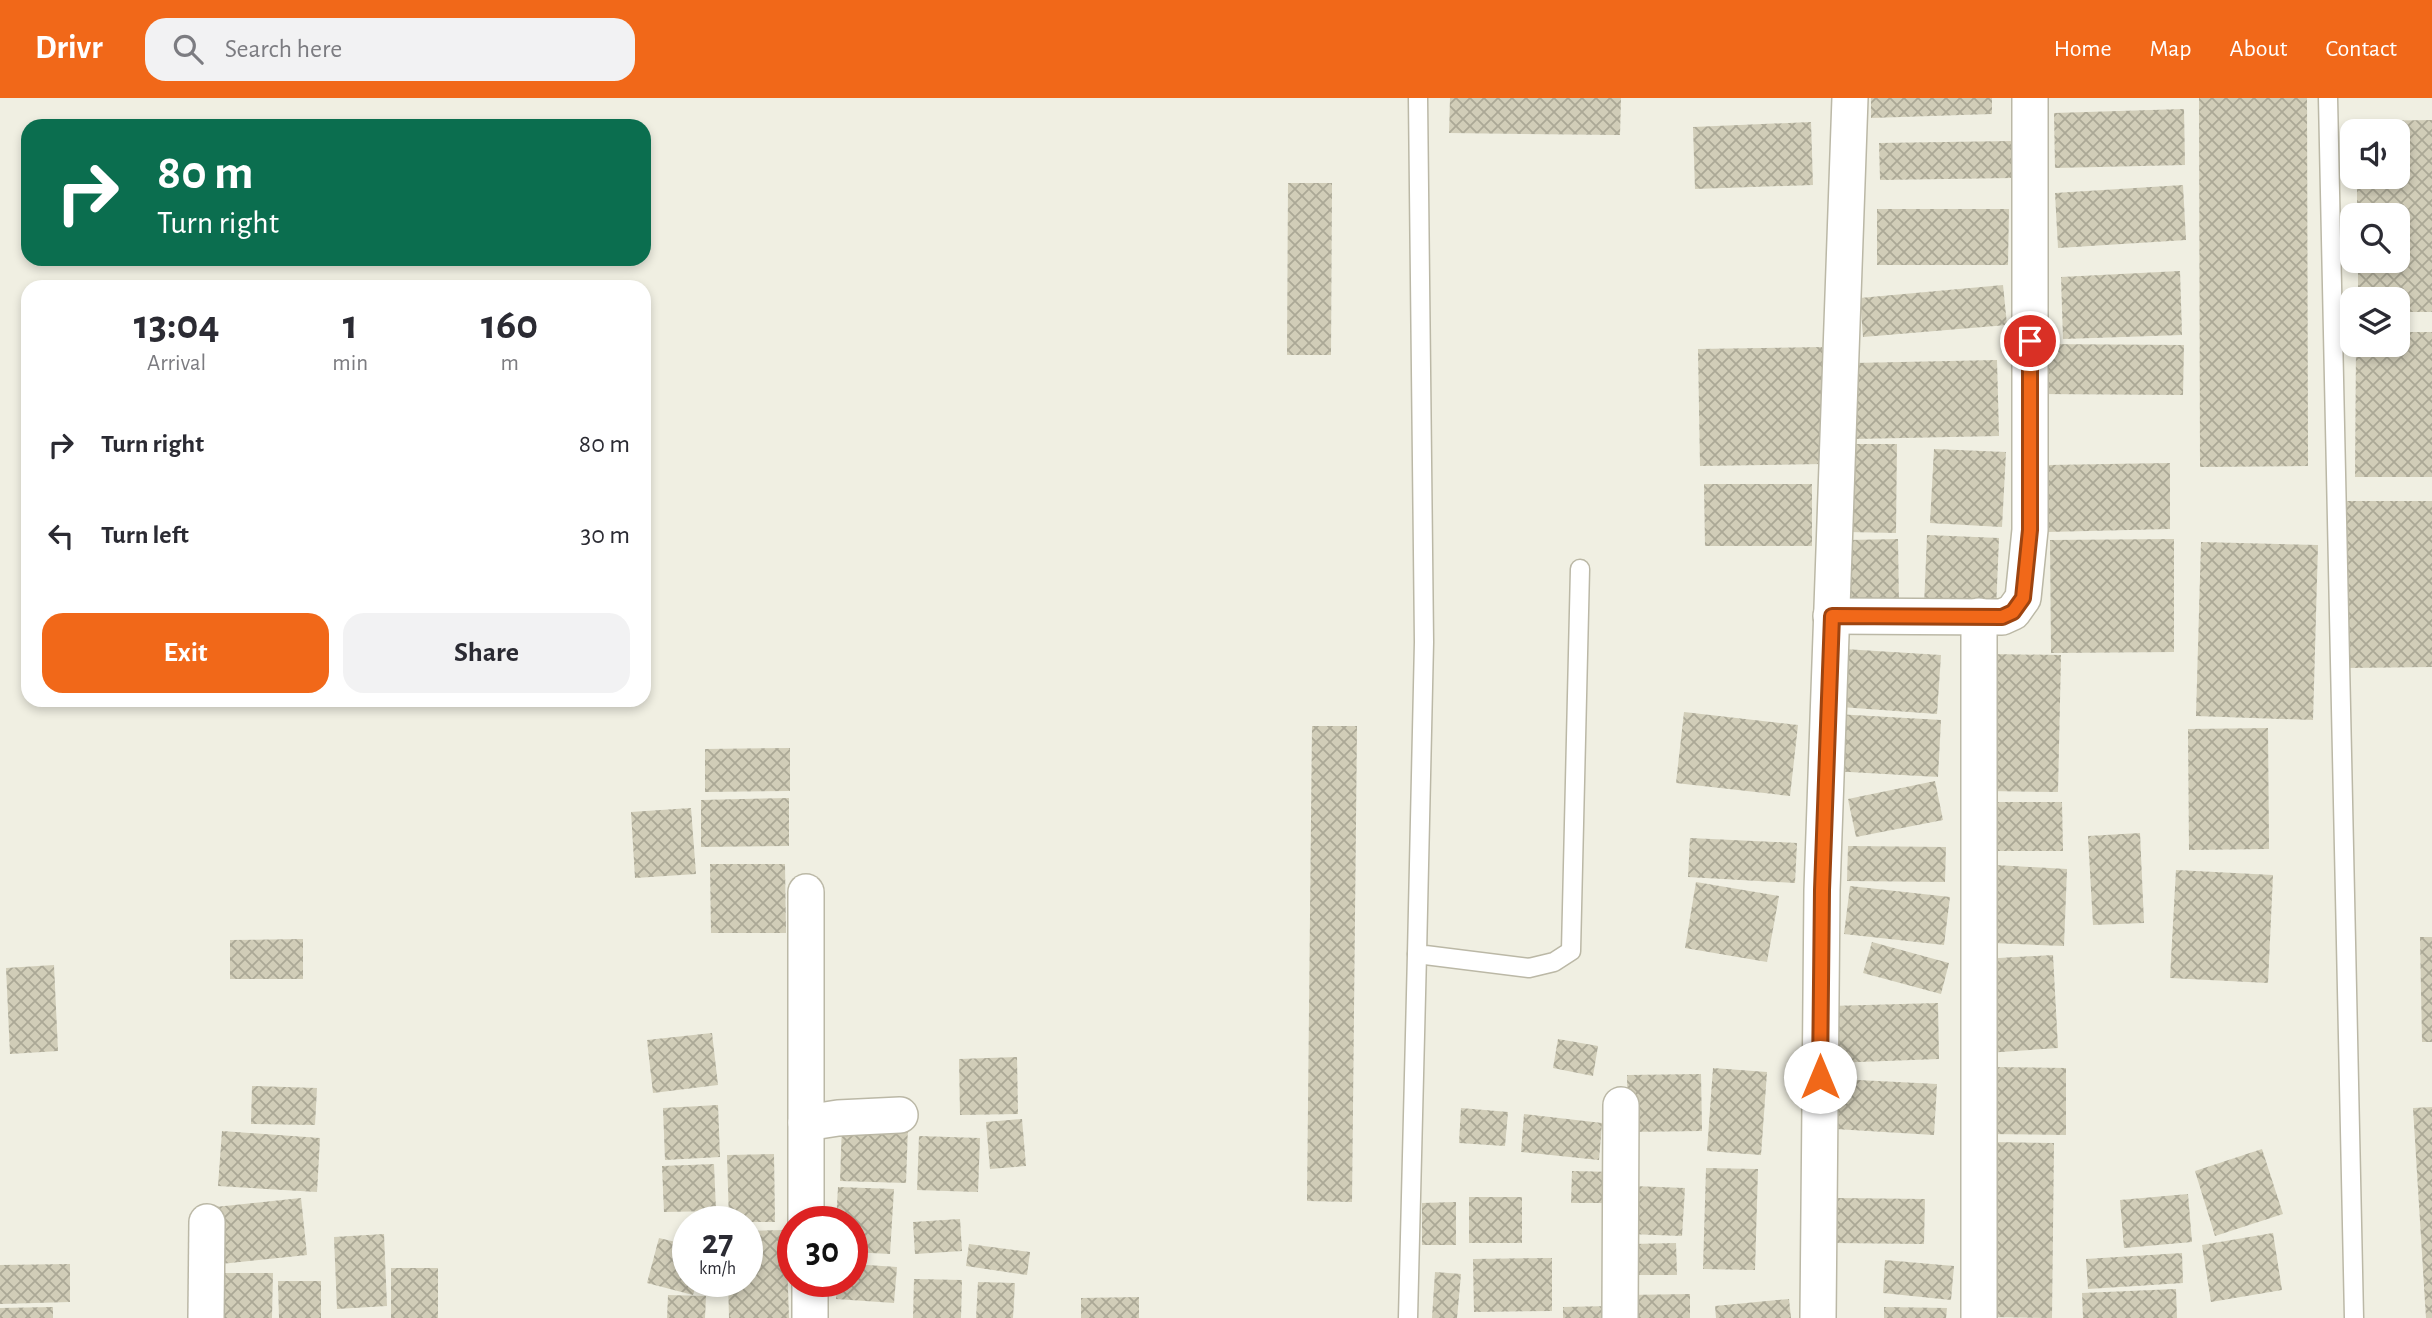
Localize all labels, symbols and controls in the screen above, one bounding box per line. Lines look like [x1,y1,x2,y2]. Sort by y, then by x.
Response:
search box [145,18,635,81]
icon: search [169,30,207,68]
text: Drivr [35,32,103,65]
text: Search here [225,36,342,62]
text: Home [2054,37,2112,61]
text: Map [2150,37,2192,61]
text: About [2230,37,2287,61]
text: Contact [2325,37,2397,61]
map controls [2340,119,2410,357]
button: sound [2340,119,2410,189]
icon: right [42,147,133,238]
text: 80 m [157,149,254,198]
button: search [2340,203,2410,273]
text: Turn right [157,207,279,239]
button: layers [2340,287,2410,357]
text: 13:04 [134,304,220,346]
text: 1 [343,304,358,346]
text: 160 [481,304,538,346]
pin [2000,311,2060,371]
icon: arrive [2011,322,2049,360]
text: Arrival [147,352,206,375]
text: min [332,352,368,375]
text: m [500,352,519,375]
icon: right [42,426,80,464]
text: Turn right [101,431,204,457]
text: 80 m [579,431,630,457]
icon: left [42,517,80,555]
text: Turn left [101,522,189,548]
text: 30 m [580,522,630,548]
button: Exit [42,613,329,693]
button: Share [343,613,630,693]
position arrow [1783,1040,1857,1114]
speed limit sign: 30 [777,1206,868,1297]
text: 27 [702,1225,733,1260]
text: km/h [699,1260,736,1278]

